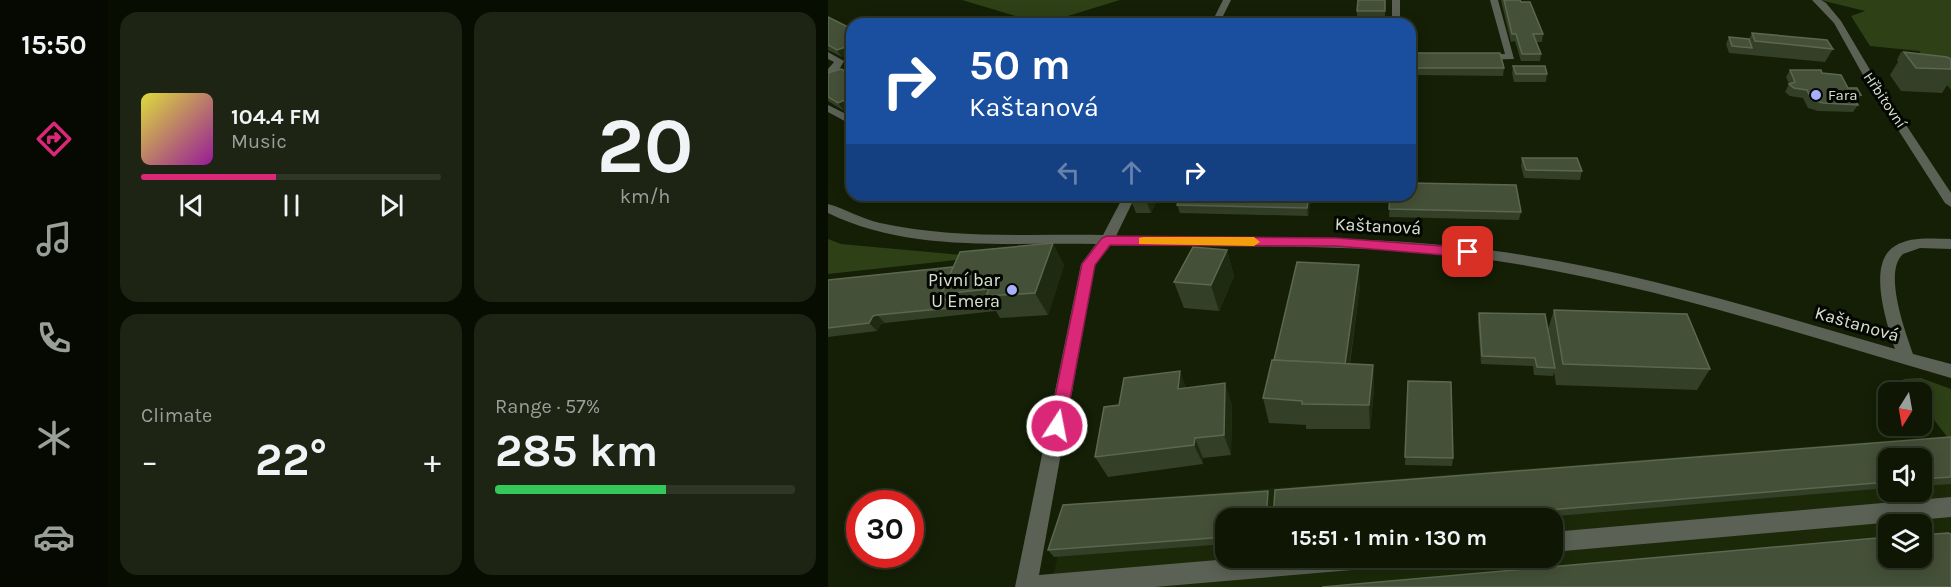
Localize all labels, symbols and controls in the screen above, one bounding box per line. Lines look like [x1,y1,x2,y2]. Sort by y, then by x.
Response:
text: 15:50 [21,29,87,61]
text: 50 m [969,40,1071,90]
icon: right [870,42,948,120]
street label: Hřbitovní [1860,69,1911,132]
place label: Fara [1828,86,1857,104]
marker: Fara [1809,88,1823,102]
text: Kaštanová [969,91,1099,123]
text: 20 [597,100,693,192]
text: 104.4 FM [231,104,321,130]
icon: directions [33,118,75,160]
text: Music [231,130,287,153]
icon: left [1052,156,1085,189]
icon: ahead [1115,156,1148,189]
icon: right [1178,156,1211,189]
text: km/h [620,185,670,208]
icon: previous [175,189,208,222]
icon: pause [275,189,308,222]
icon: next [375,189,408,222]
street label: Kaštanová [1334,213,1422,239]
icon: music [33,218,75,260]
pin [1442,226,1493,277]
icon: arrive [1451,235,1484,268]
place label: Pivní bar U Emera [928,269,1000,312]
marker: Pivní bar U Emera [1005,283,1019,297]
street label: Kaštanová [1812,301,1902,347]
icon: phone [33,317,75,359]
north arrow [1878,382,1932,436]
map controls [1878,382,1932,568]
position arrow [1025,394,1089,458]
text: Range · 57% [495,395,600,418]
text: Climate [141,404,212,427]
icon: climate [33,417,75,459]
text: 285 km [495,425,658,477]
text: 22° [255,434,327,486]
text: − [141,442,158,480]
text: + [424,442,441,480]
button: sound [1878,448,1932,502]
speed limit sign: 30 [846,490,924,568]
button: layers [1878,514,1932,568]
icon: car [33,516,75,558]
text: 15:51 · 1 min · 130 m [1291,525,1487,551]

